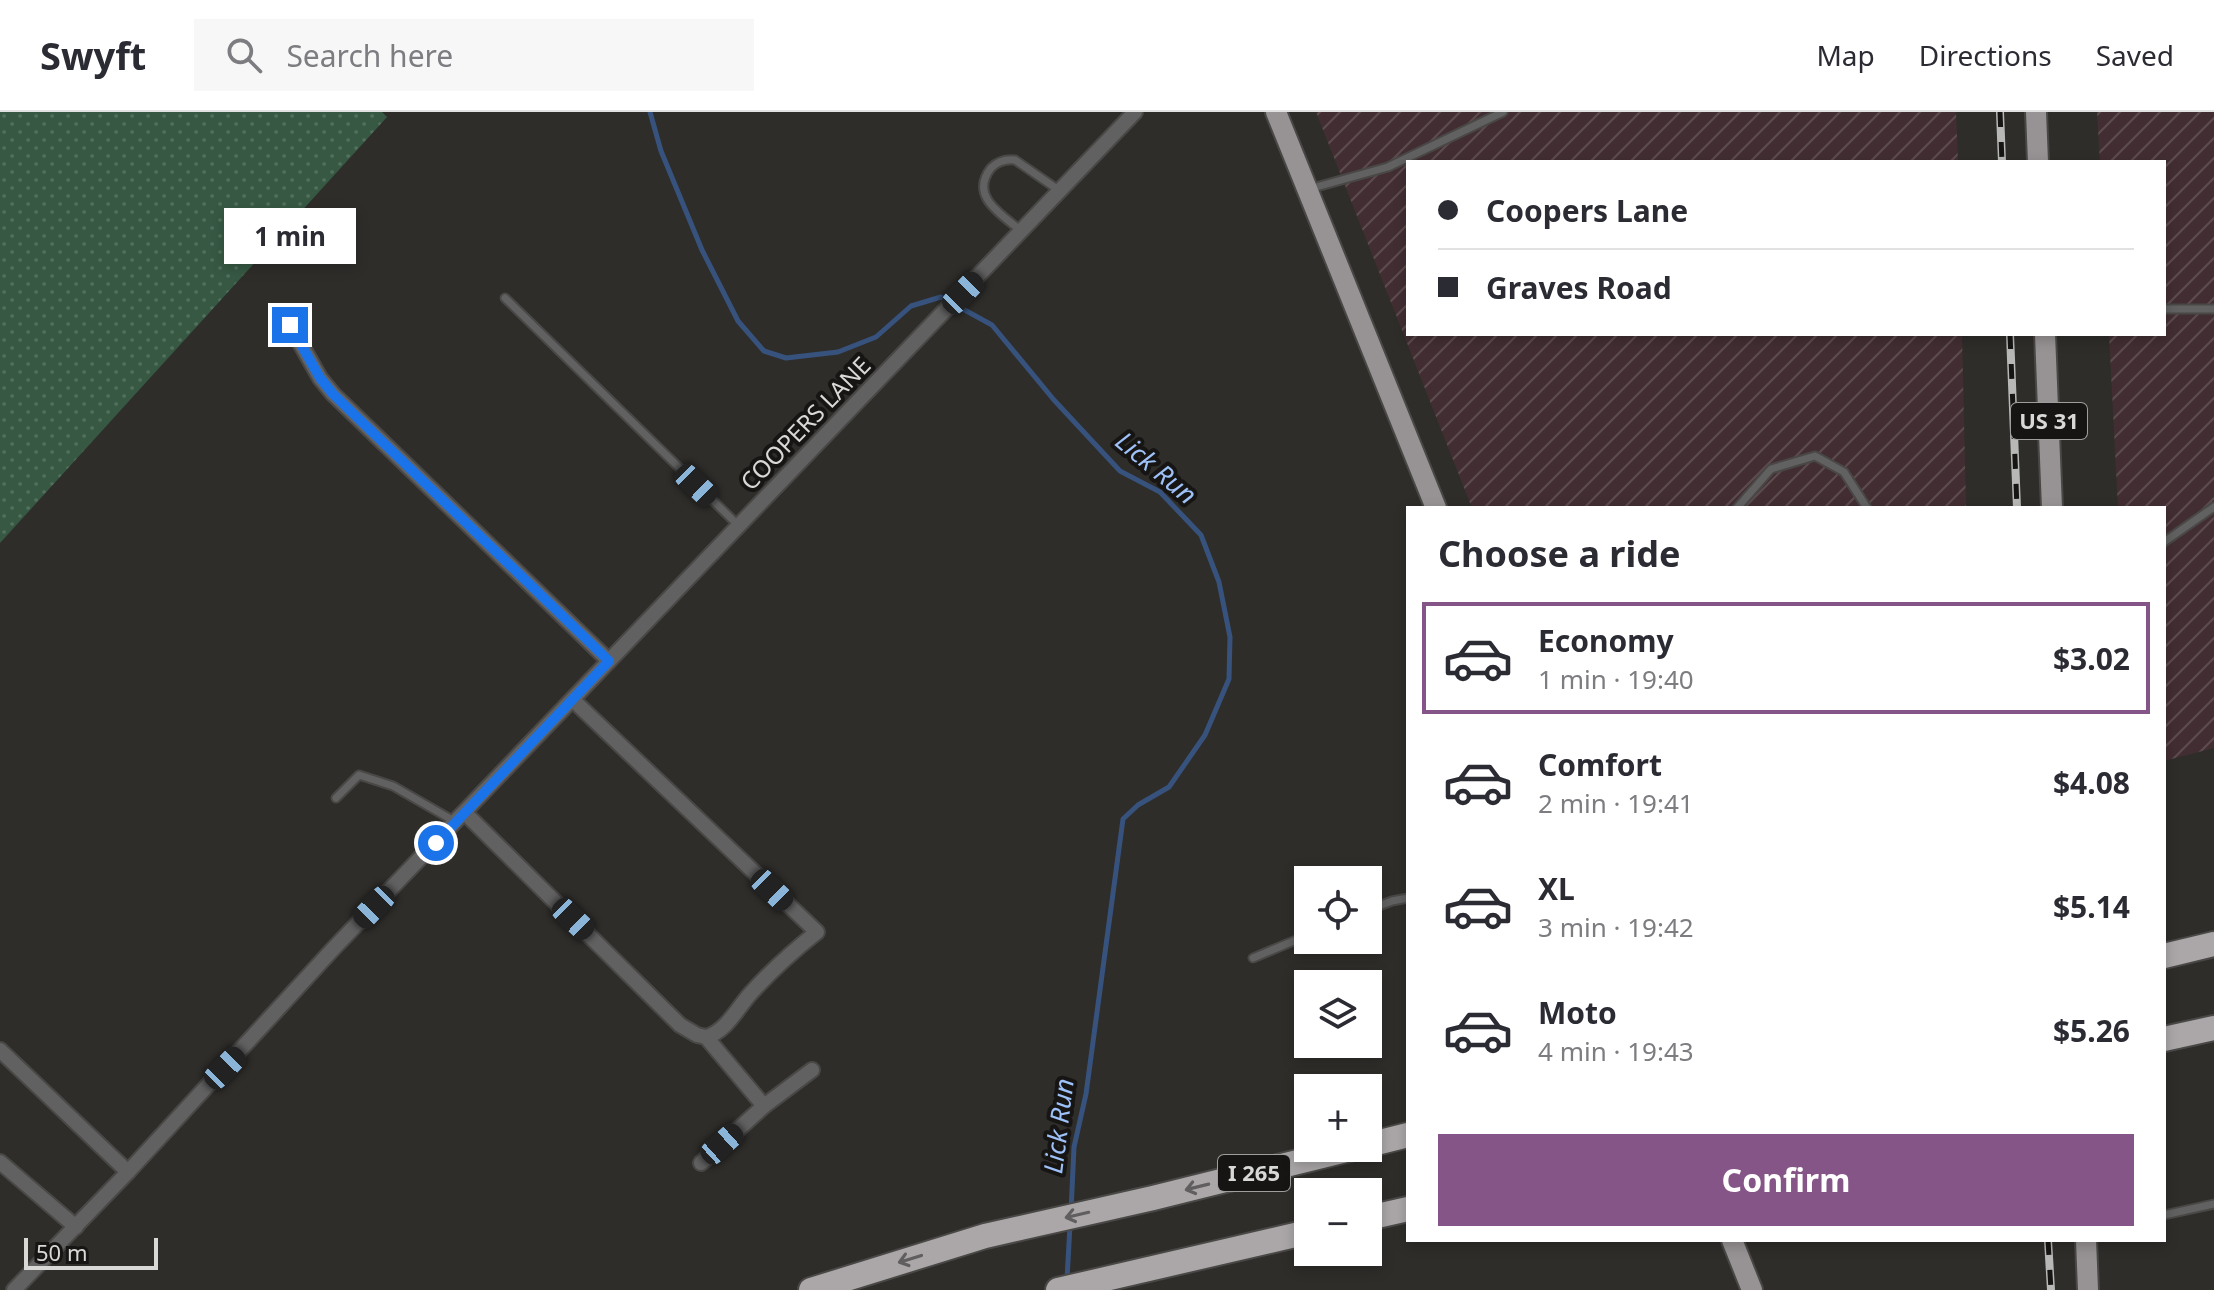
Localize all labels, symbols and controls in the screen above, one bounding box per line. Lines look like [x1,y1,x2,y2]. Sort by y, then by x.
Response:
search box [194,19,754,91]
text: Swyft [40,29,146,81]
icon: search [222,33,266,77]
text: Search here [286,35,453,76]
text: Map [1816,36,1875,74]
text: Directions [1919,36,2052,74]
text: Saved [2096,36,2174,74]
text: Coopers Lane [1486,190,1688,231]
callout: 1 min [224,209,356,265]
text: 1 min [254,218,326,254]
car [938,267,988,319]
text: Graves Road [1486,267,1672,308]
route end [272,307,308,343]
street label: COOPERS LANE [733,349,877,497]
road number: US 31 [2011,403,2087,439]
water label: Lick Run [1108,423,1205,512]
car [670,460,722,510]
text: Choose a ride [1438,529,1680,578]
text: Economy [1538,620,1674,661]
icon: car [1442,622,1514,694]
text: $3.02 [2053,638,2130,679]
text: 1 min · 19:40 [1538,661,1694,697]
text: Comfort [1538,744,1662,785]
icon: car [1442,746,1514,818]
text: $4.08 [2053,762,2130,803]
text: 2 min · 19:41 [1538,785,1694,821]
route start [418,825,454,861]
car [746,865,798,915]
map controls [1294,866,1382,1266]
button: locate [1294,866,1382,954]
text: XL [1538,868,1575,909]
icon: car [1442,870,1514,942]
car [349,881,399,933]
text: $5.14 [2053,886,2130,927]
car [547,894,599,944]
text: 3 min · 19:42 [1538,909,1694,945]
button: layers [1294,970,1382,1058]
text: Moto [1538,992,1617,1033]
icon: car [1442,994,1514,1066]
text: $5.26 [2053,1010,2130,1051]
text: 4 min · 19:43 [1538,1033,1694,1069]
car [200,1042,250,1094]
button: + [1294,1074,1382,1162]
water label: Lick Run [1034,1076,1082,1175]
car [696,1119,748,1169]
button: Confirm [1438,1134,2134,1226]
road number: I 265 [1218,1155,1290,1191]
button: − [1294,1178,1382,1266]
one-way arrow [1185,1180,1211,1195]
one-way arrow [1065,1208,1090,1223]
scale bar [24,1234,158,1270]
text: 50 m [36,1237,87,1267]
one-way arrow [898,1253,923,1268]

